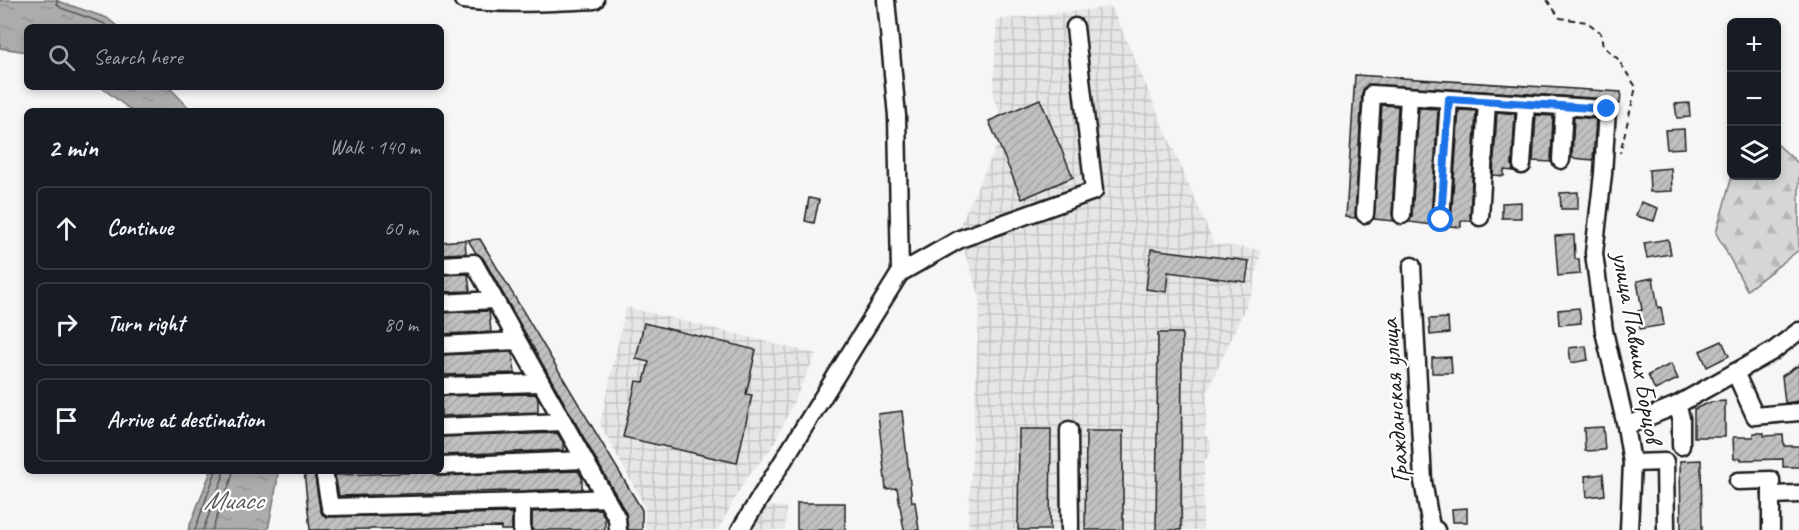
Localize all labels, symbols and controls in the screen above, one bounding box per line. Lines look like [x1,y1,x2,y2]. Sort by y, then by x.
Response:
map controls [1727,18,1781,180]
button: + [1727,18,1781,72]
search box [24,24,444,90]
icon: search [45,41,78,74]
text: Search here [93,43,183,71]
button: − [1727,72,1781,126]
route end [1593,95,1619,121]
button: layers [1727,126,1781,180]
text: 2 min [48,131,98,164]
text: Walk · 140 m [330,135,420,160]
route start [1427,206,1453,232]
icon: ahead [50,212,83,245]
text: Continue [107,214,173,242]
text: 60 m [384,216,418,241]
street label: улица Павших Борцов [1604,247,1671,449]
icon: right [50,308,83,341]
text: Turn right [107,310,184,338]
text: 80 m [384,312,418,337]
street label: Гражданская улица [1372,316,1417,484]
icon: arrive [50,404,83,437]
text: Arrive at destination [107,406,264,434]
water label: Миасс [203,483,266,517]

